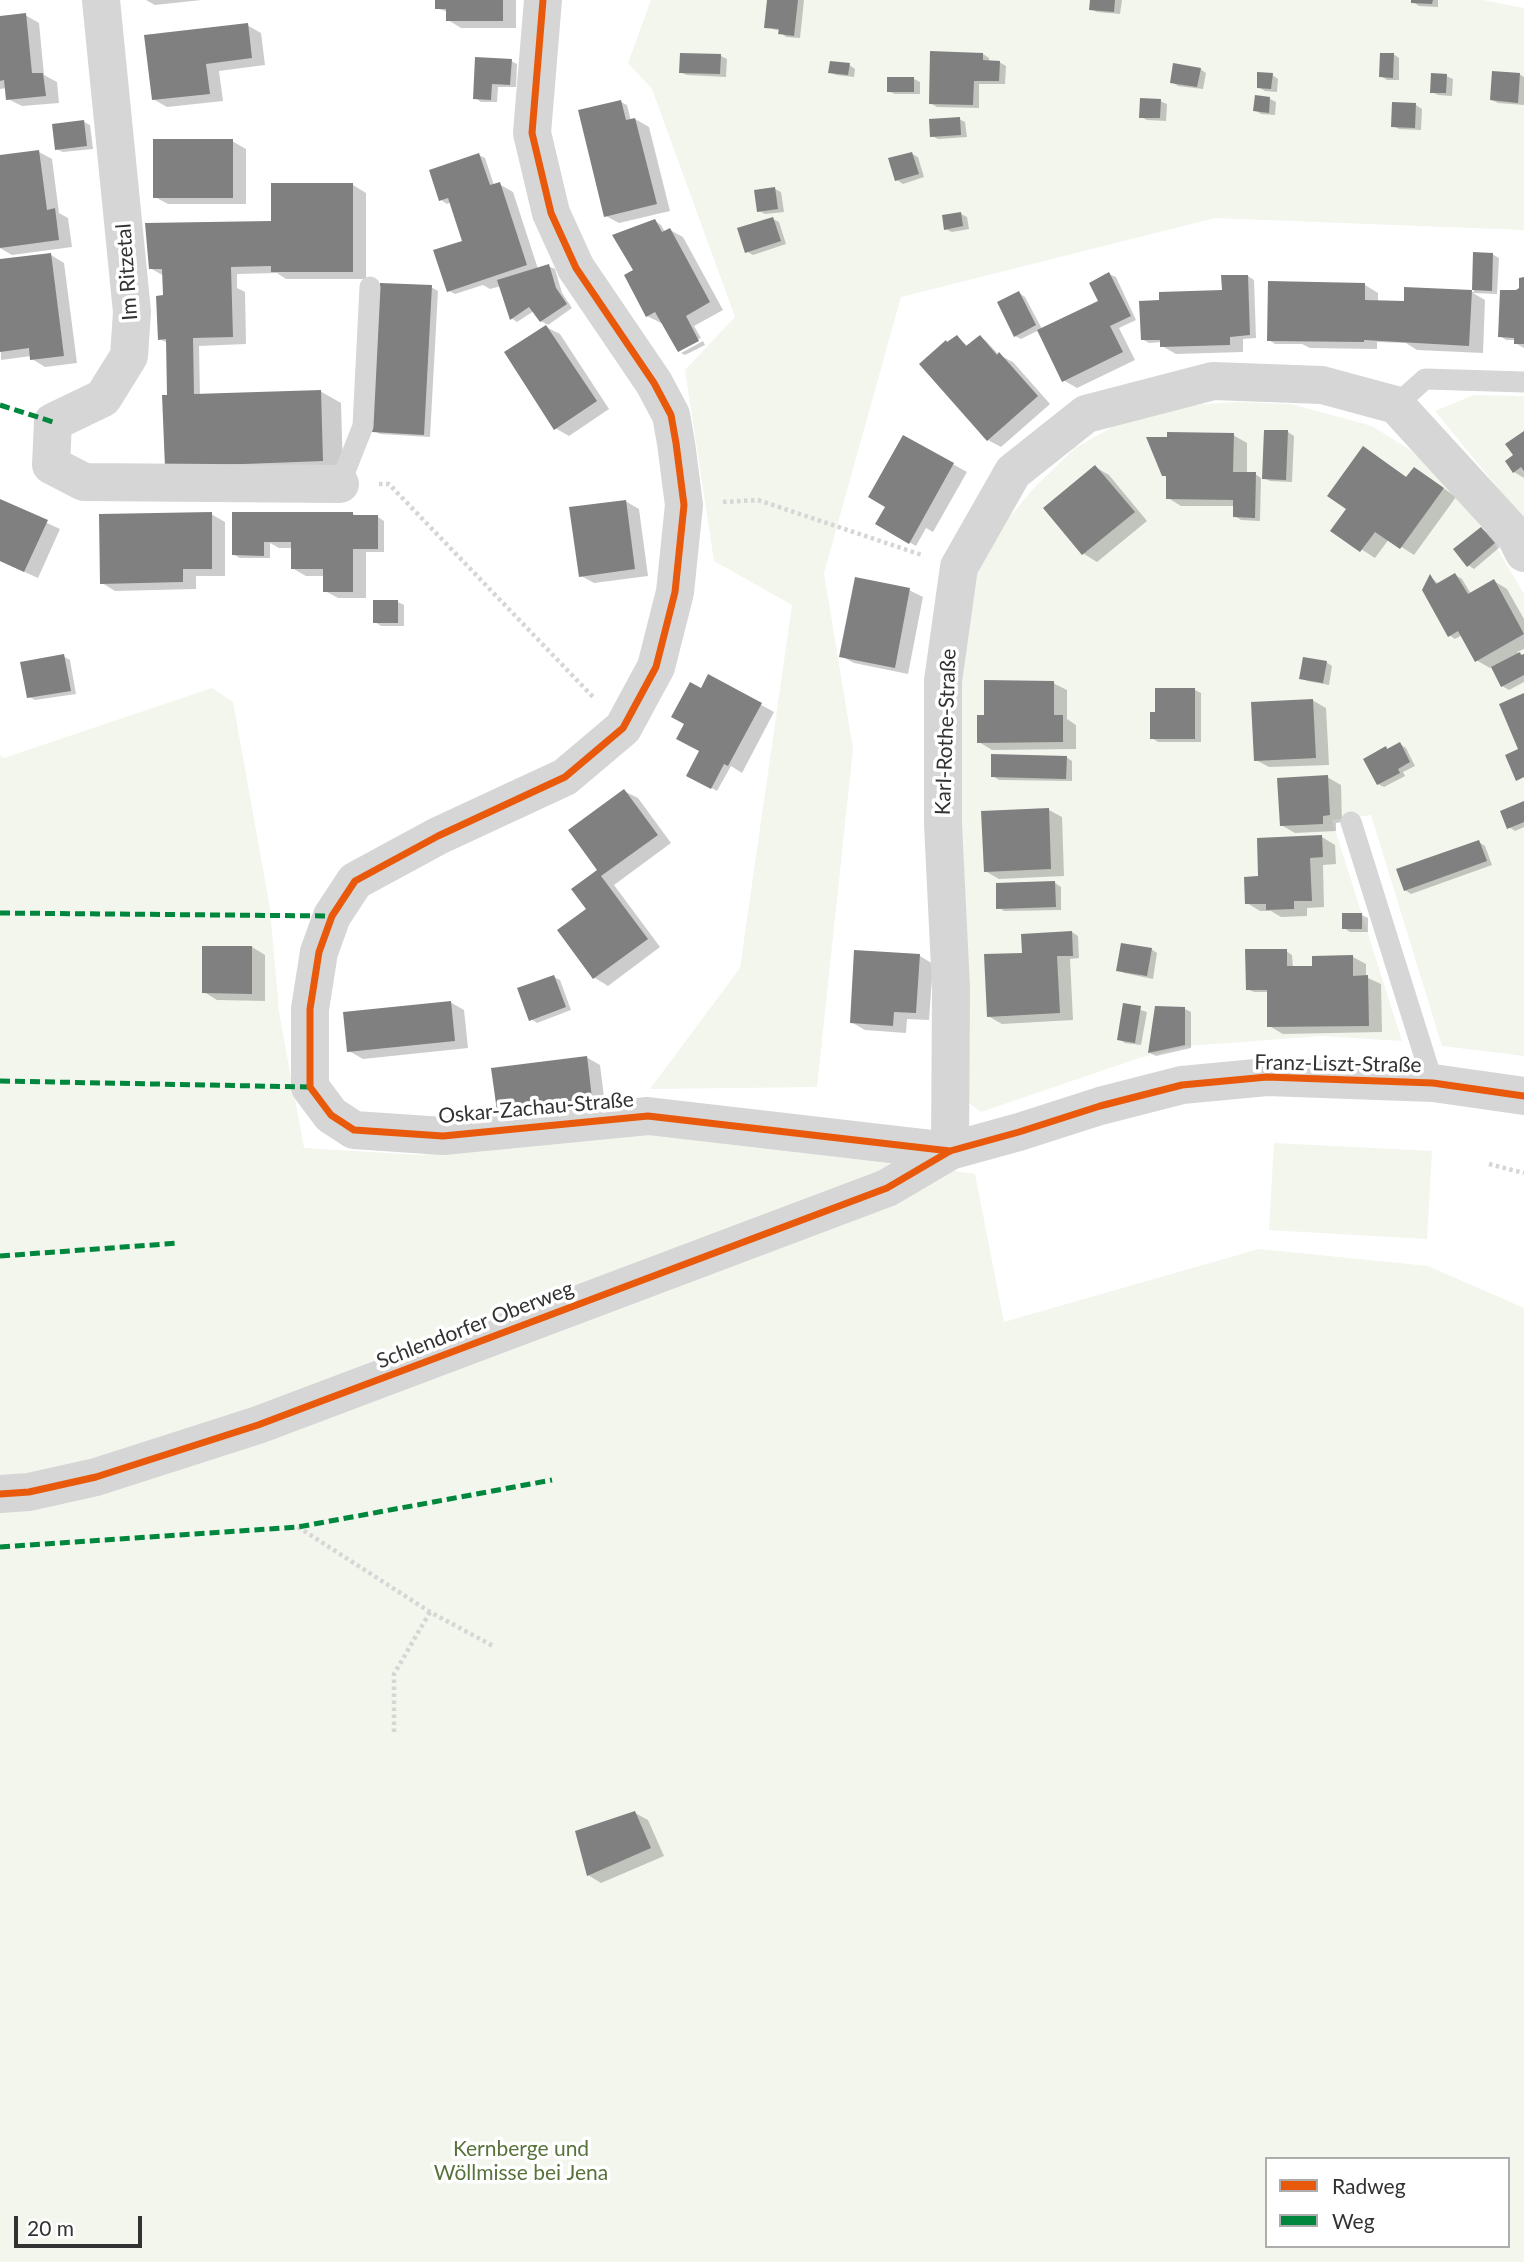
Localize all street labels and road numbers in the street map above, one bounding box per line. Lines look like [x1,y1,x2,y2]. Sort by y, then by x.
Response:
street label: Im Ritzetal [111,223,143,321]
street label: Karl-Rothe-Straße [930,648,962,816]
street label: Franz-Liszt-Straße [1254,1050,1422,1078]
street label: Oskar-Zachau-Straße [437,1087,635,1129]
street label: Schlendorfer Oberweg [373,1276,577,1374]

